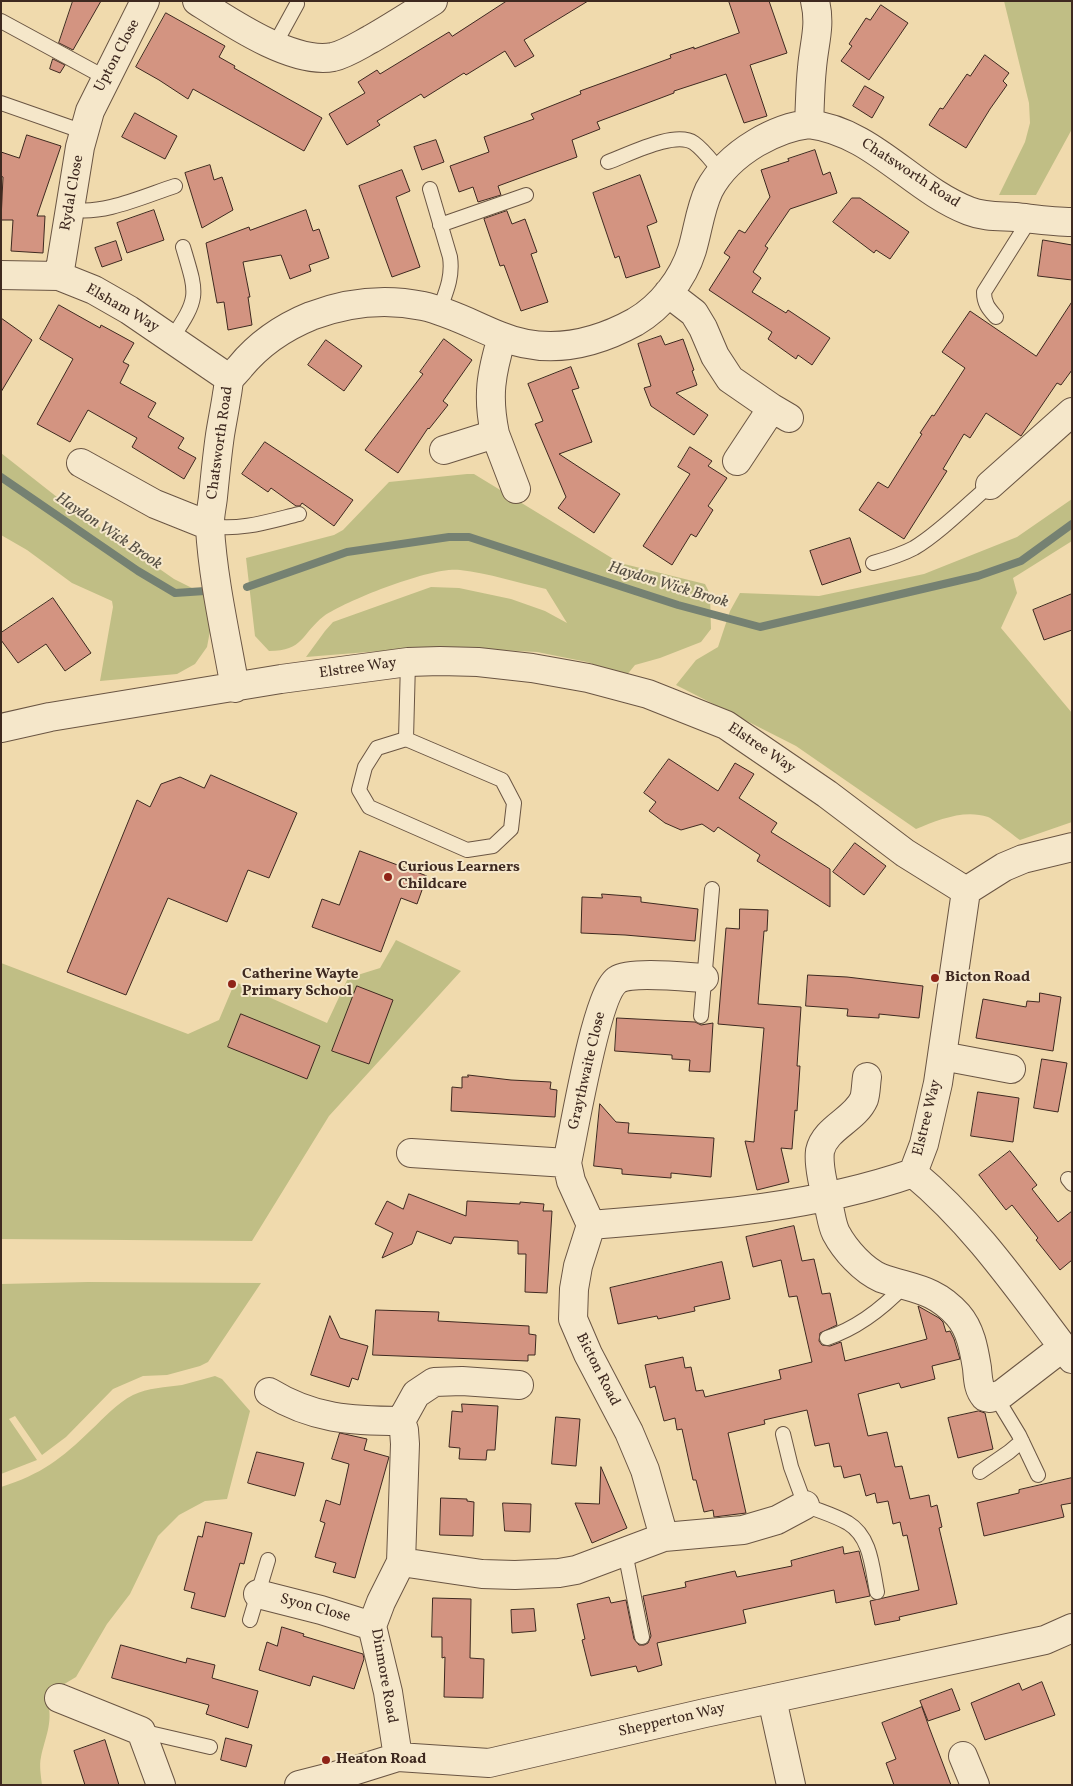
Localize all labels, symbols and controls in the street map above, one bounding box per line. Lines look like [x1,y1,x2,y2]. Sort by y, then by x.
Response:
street label: Upton Close [91,17,145,95]
street label: Chatsworth Road [857,135,963,213]
street label: Rydal Close [57,154,89,232]
street label: Elsham Way [82,281,162,337]
street label: Chatsworth Road [204,385,238,501]
water label: Haydon Wick Brook [51,489,165,575]
water label: Haydon Wick Brook [606,559,730,613]
street label: Elstree Way [318,655,398,683]
street label: Elstree Way [724,720,798,778]
place label: Curious Learners Childcare [398,859,520,894]
marker: Curious Learners Childcare [382,871,394,883]
place label: Catherine Wayte Primary School [242,966,358,1001]
place label: Bicton Road [945,969,1030,987]
marker: Bicton Road [929,972,941,984]
marker: Catherine Wayte Primary School [226,978,238,990]
street label: Graythwaite Close [566,1010,610,1132]
street label: Elstree Way [910,1078,946,1158]
street label: Bicton Road [571,1331,623,1409]
street label: Syon Close [278,1591,352,1627]
street label: Dinmore Road [366,1627,400,1725]
street label: Shepperton Way [617,1700,727,1742]
place label: Heaton Road [336,1751,426,1769]
marker: Heaton Road [320,1754,332,1766]

